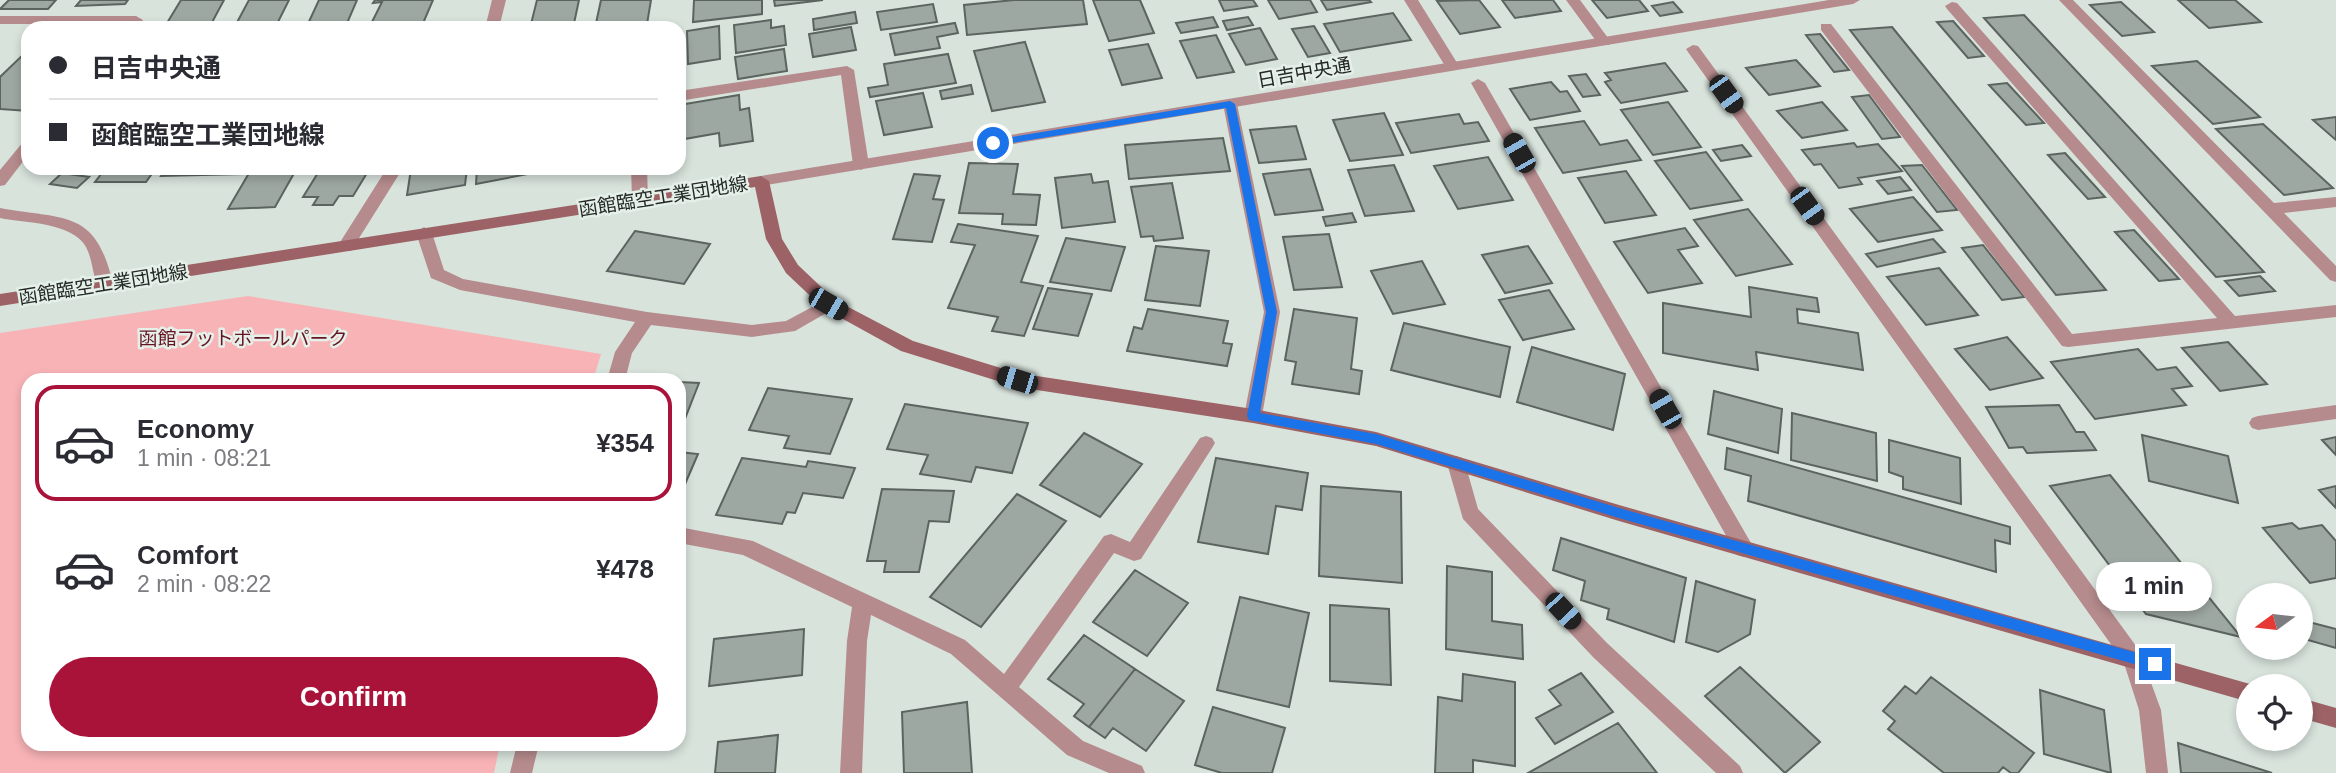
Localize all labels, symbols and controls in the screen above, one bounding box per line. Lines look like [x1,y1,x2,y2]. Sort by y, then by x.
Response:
text: 日吉中央通 [91,53,221,83]
street label: 日吉中央通 [1255,54,1353,91]
car [1706,71,1747,117]
text: 函館臨空工業団地線 [91,120,325,150]
route start [977,127,1009,159]
car [1500,130,1539,176]
street label: 函館臨空工業団地線 [577,173,749,220]
car [1787,183,1828,229]
street label: 函館臨空工業団地線 [17,261,189,308]
car [805,284,852,324]
park label: 函館フットボールパーク [138,328,348,349]
car [994,364,1041,396]
car [1646,386,1685,432]
icon: car [53,412,116,475]
text: Economy [137,414,254,444]
text: ¥354 [596,428,654,458]
text: 1 min · 08:21 [137,445,271,471]
icon: car [53,538,116,601]
text: Comfort [137,540,238,570]
text: ¥478 [596,554,654,584]
callout: 1 min [2097,562,2213,612]
text: 2 min · 08:22 [137,571,271,597]
text: 1 min [2124,573,2184,599]
north arrow [2236,583,2314,660]
map controls [2236,583,2313,751]
car [1541,588,1586,634]
route end [2139,648,2171,680]
button: Confirm [49,657,658,737]
button: locate [2236,674,2313,751]

